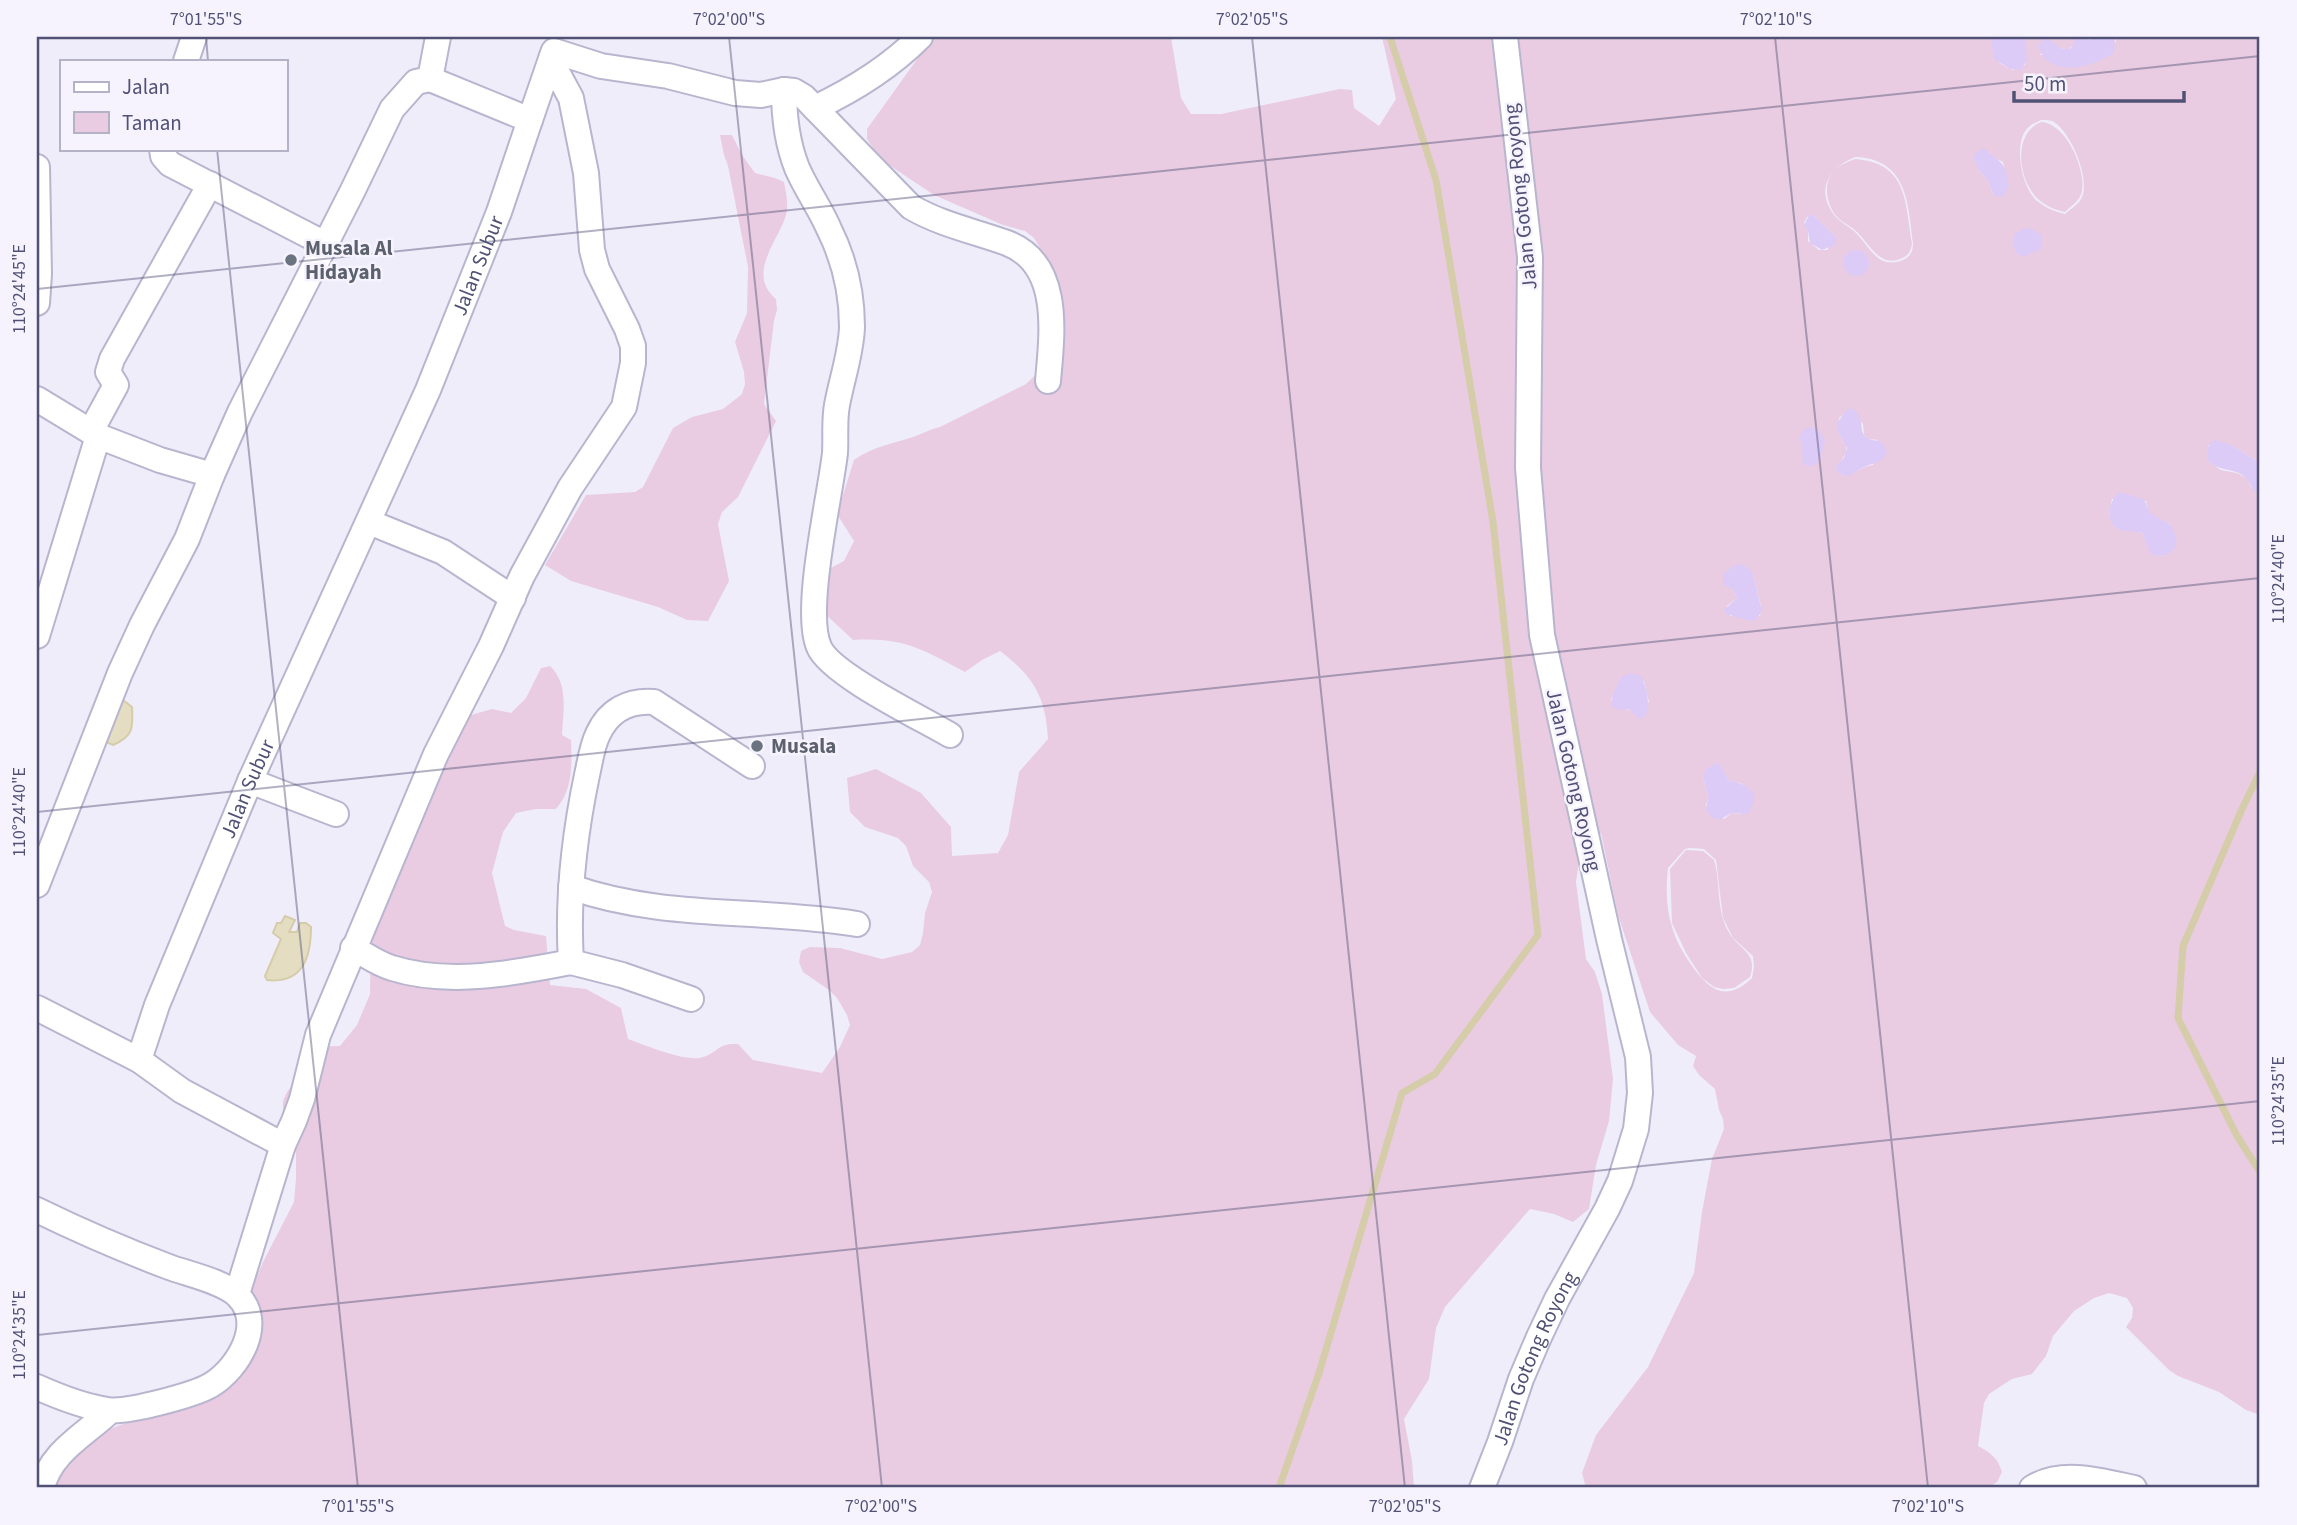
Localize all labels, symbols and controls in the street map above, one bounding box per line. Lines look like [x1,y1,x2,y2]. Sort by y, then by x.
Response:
text: 7°01'55"S [170,7,242,32]
text: 7°02'00"S [693,7,765,32]
text: 7°02'05"S [1216,7,1288,32]
text: 7°02'10"S [1740,7,1812,32]
legend [60,60,287,150]
scale bar [2014,60,2183,104]
text: 50 m [2024,69,2066,99]
text: Jalan [122,72,170,102]
street label: Jalan Gotong Royong [1495,102,1545,292]
text: Taman [122,108,182,138]
street label: Jalan Subur [444,210,511,320]
place label: Musala Al Hidayah [305,233,393,287]
text: 110°24'45"E [7,244,32,334]
marker: Musala Al Hidayah [283,252,299,268]
text: 110°24'40"E [2266,534,2291,624]
street label: Jalan Gotong Royong [1538,686,1610,875]
place label: Musala [771,731,836,761]
street label: Jalan Subur [213,734,282,843]
marker: Musala [749,738,765,754]
text: 110°24'40"E [7,767,32,857]
text: 110°24'35"E [2266,1056,2291,1146]
street label: Jalan Gotong Royong [1485,1265,1585,1450]
text: 110°24'35"E [7,1290,32,1380]
text: 7°01'55"S [322,1494,394,1519]
text: 7°02'00"S [845,1494,917,1519]
text: 7°02'05"S [1369,1494,1441,1519]
text: 7°02'10"S [1892,1494,1964,1519]

